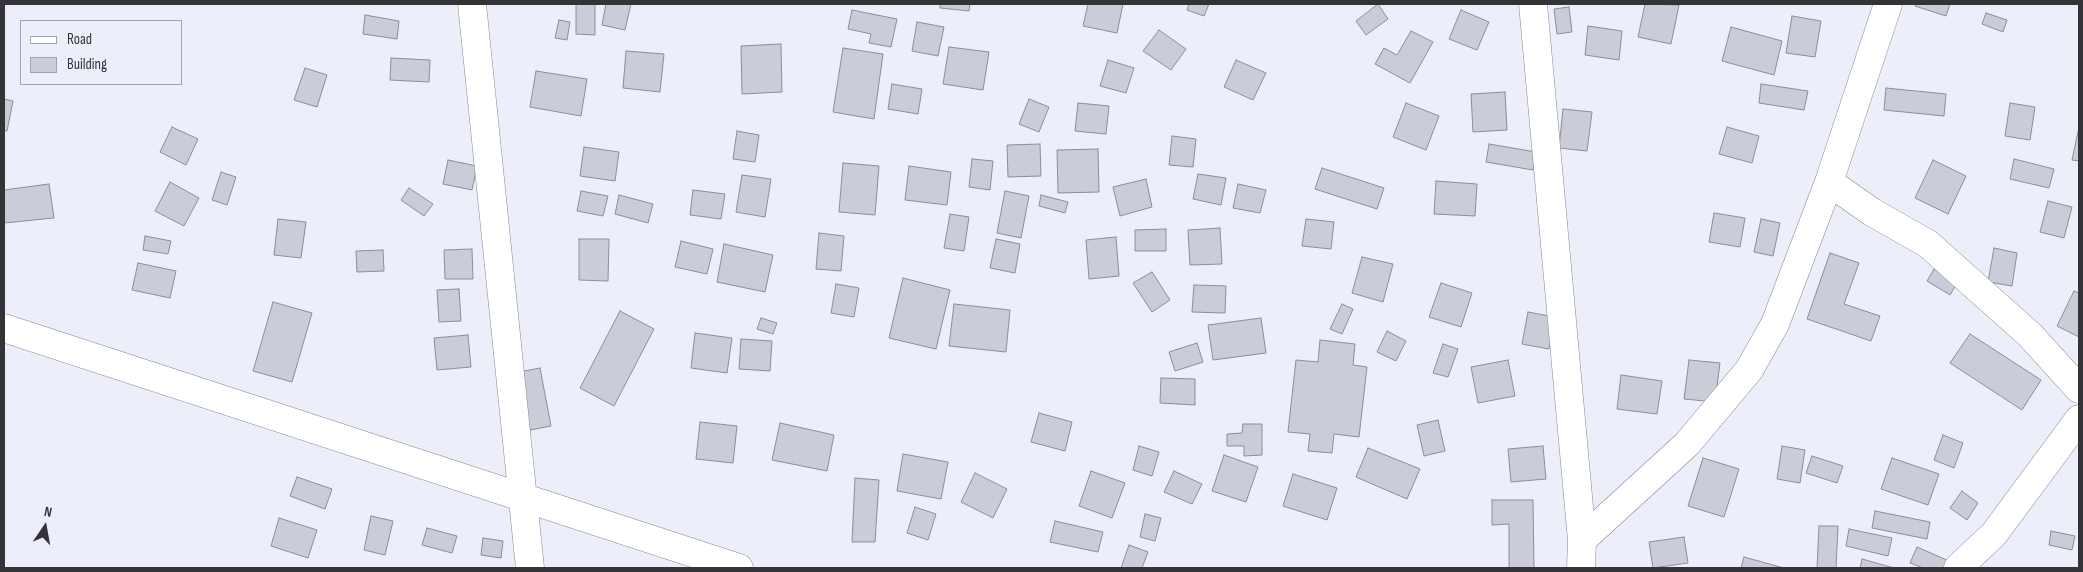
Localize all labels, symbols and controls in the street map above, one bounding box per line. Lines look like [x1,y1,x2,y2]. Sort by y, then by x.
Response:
legend [20,20,182,85]
text: Road [67,30,92,49]
text: Building [67,55,107,74]
north arrow [20,502,70,552]
text: N [43,503,54,521]

